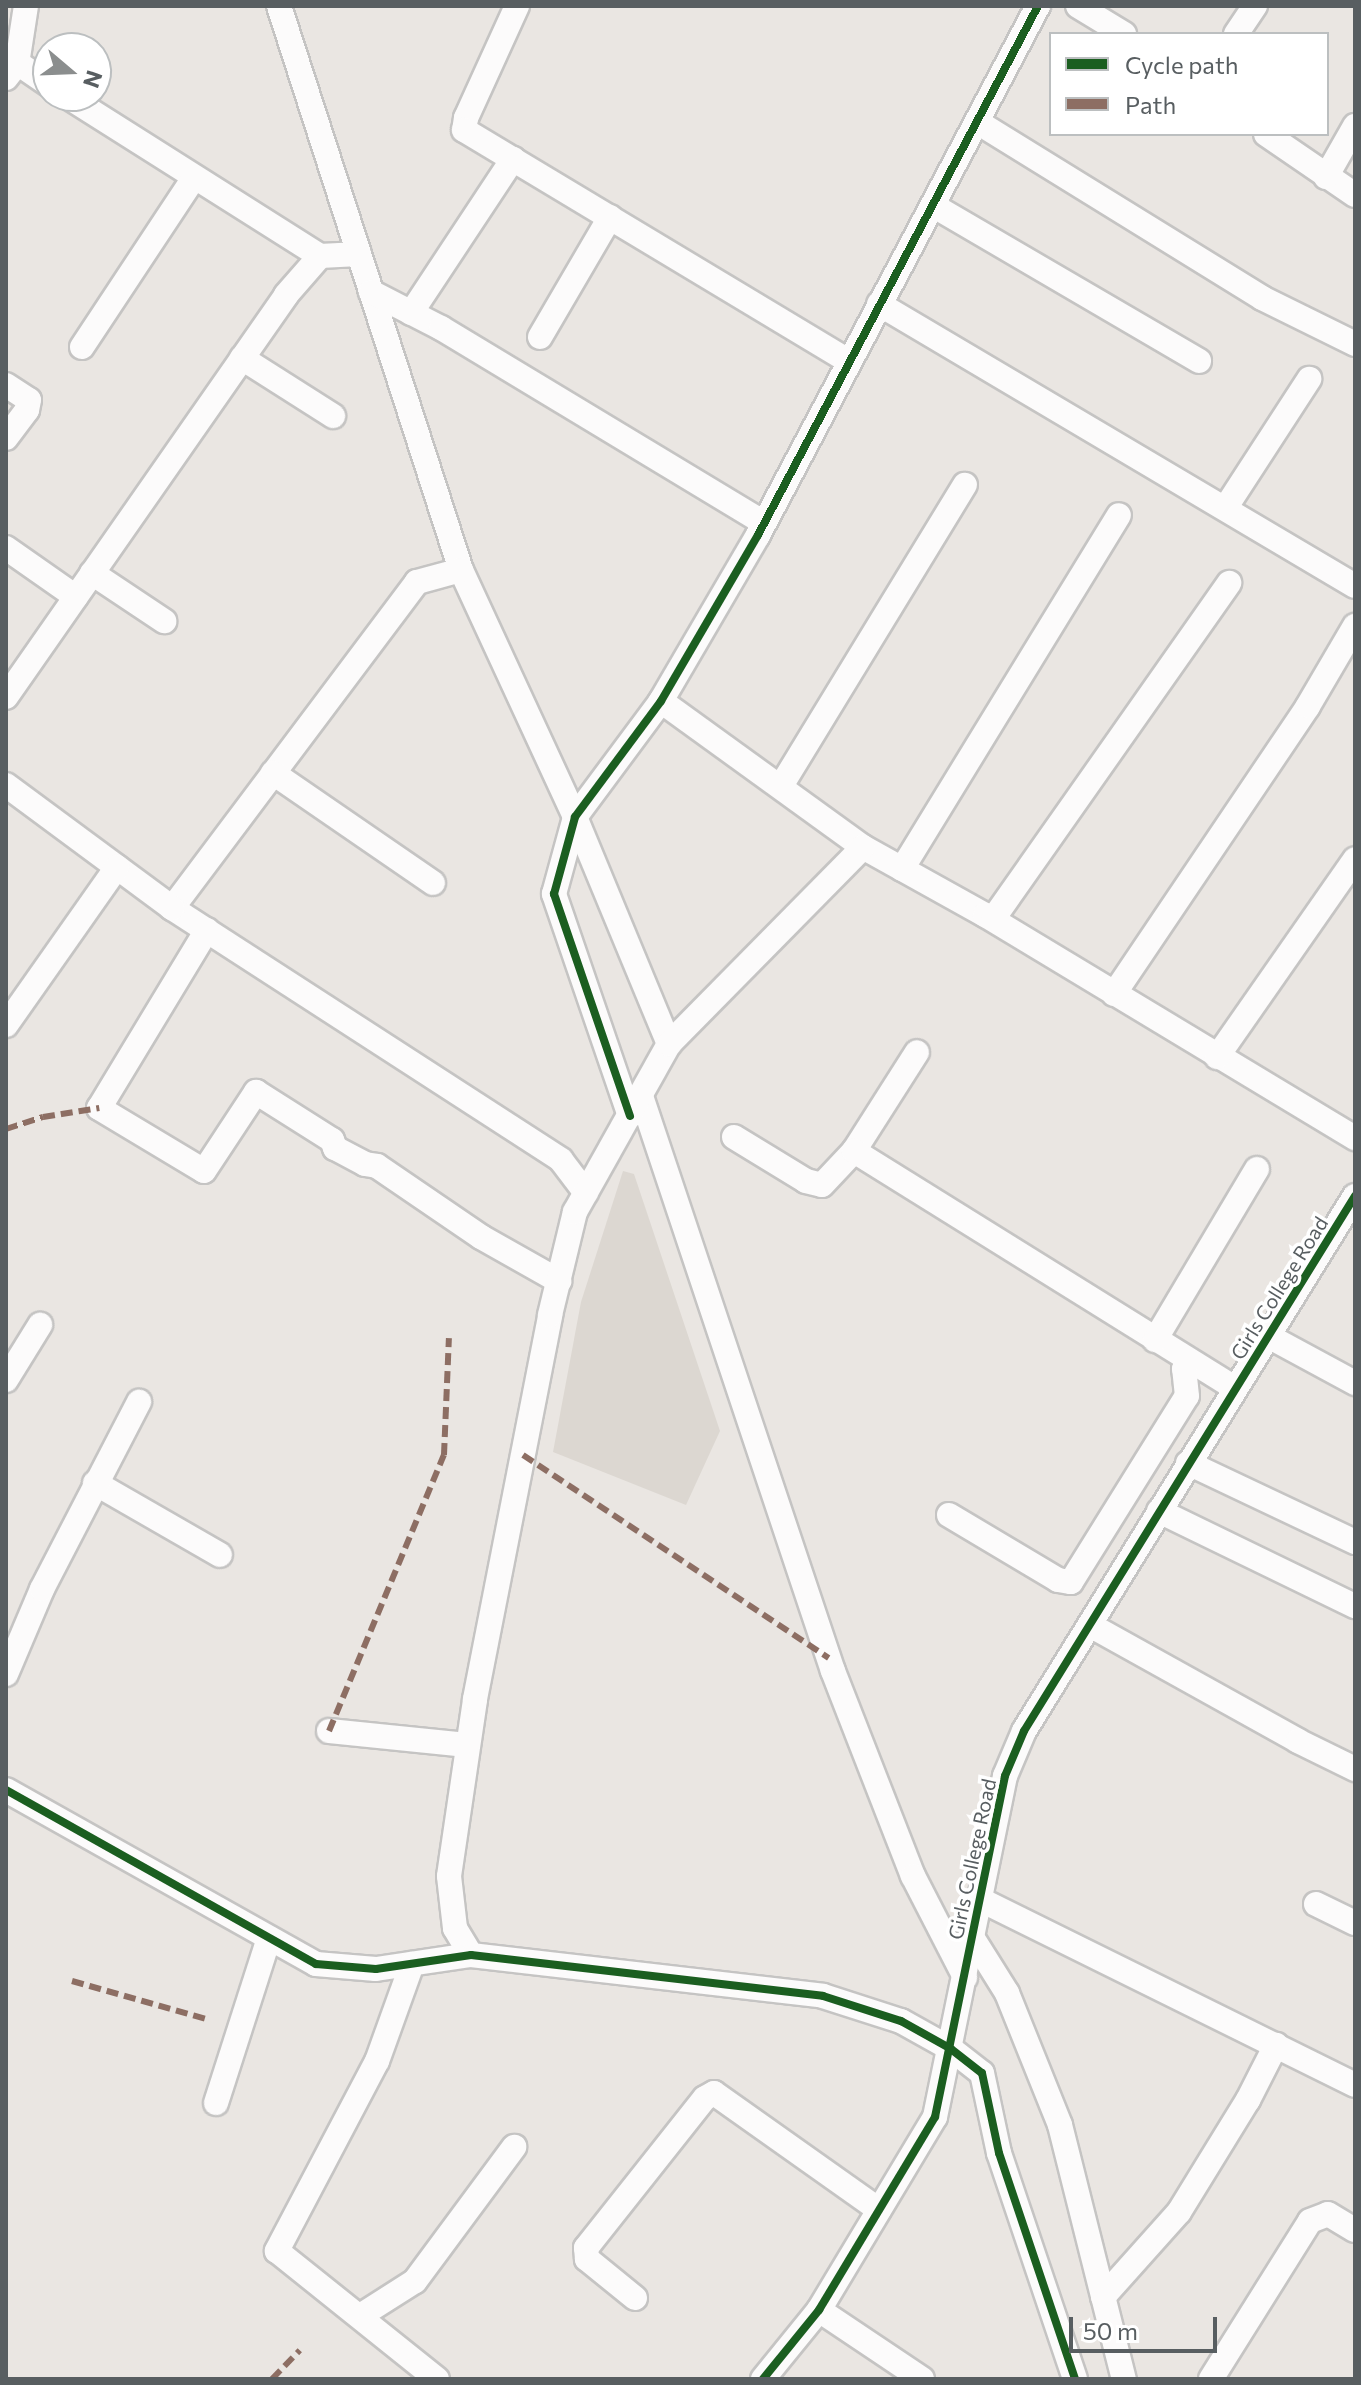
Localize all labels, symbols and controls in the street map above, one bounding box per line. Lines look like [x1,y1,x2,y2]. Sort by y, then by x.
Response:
north arrow [32,32,112,112]
legend [1049,32,1329,136]
text: Cycle path [1125,50,1239,79]
text: N [78,67,109,92]
text: Path [1125,90,1176,119]
street label: Girls College Road [1225,1212,1333,1364]
street label: Girls College Road [943,1776,1001,1942]
scale bar [1073,2301,1221,2351]
text: 50 m [1083,2316,1138,2345]

